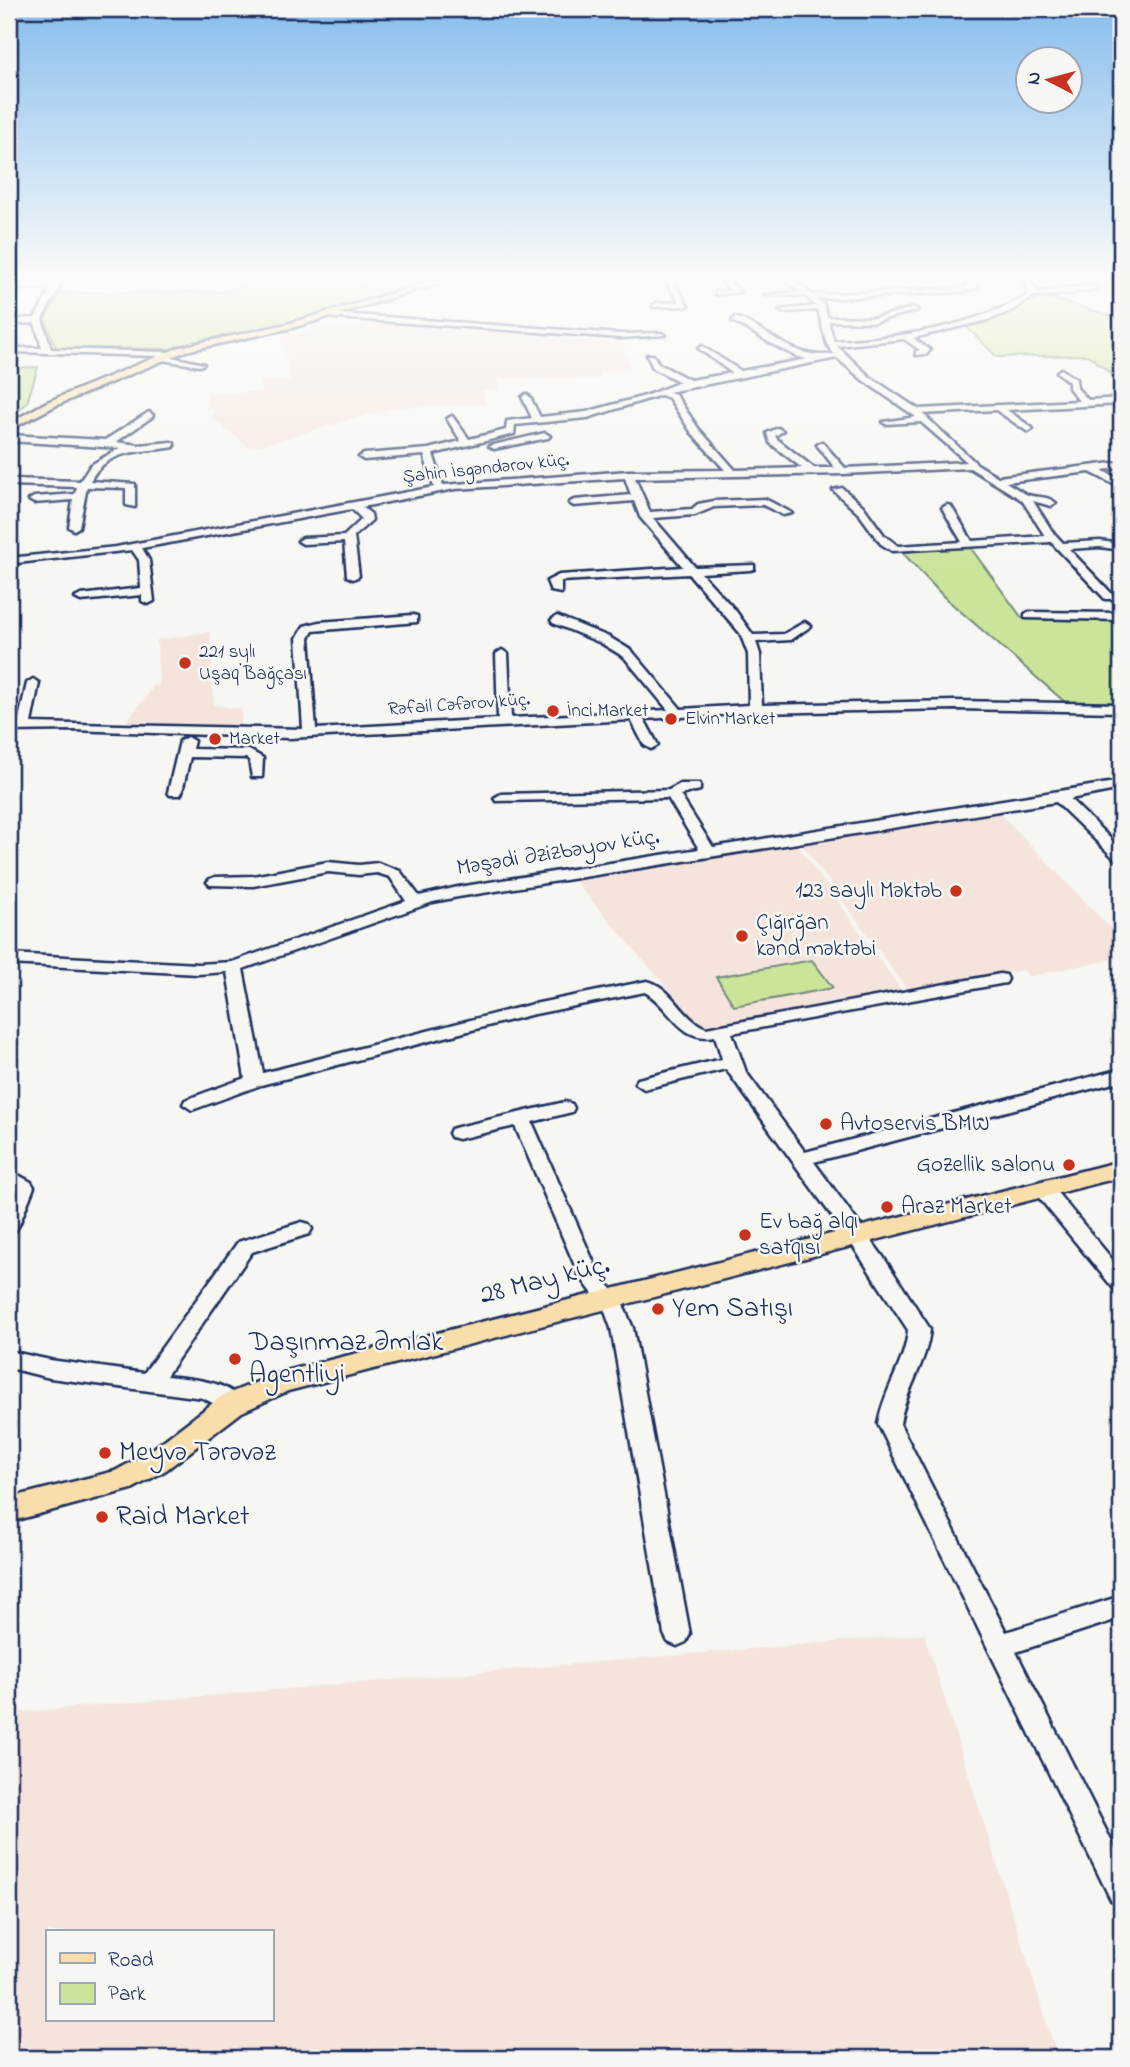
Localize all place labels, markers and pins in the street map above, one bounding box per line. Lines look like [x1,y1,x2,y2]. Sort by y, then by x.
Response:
place label: 221 sylı Uşaq Bağçası [199,639,307,690]
marker: 221 sylı Uşaq Bağçası [177,655,193,671]
place label: İnci Market [567,698,649,725]
marker: İnci Market [545,703,561,719]
place label: Elvin Market [685,706,776,733]
marker: Elvin Market [663,711,679,727]
place label: Market [229,726,281,753]
marker: Market [207,731,223,747]
place label: 123 saylı Məktəb [795,875,942,910]
marker: 123 saylı Məktəb [948,883,964,899]
place label: Çığırğan kənd məktəbi [756,907,876,966]
marker: Çığırğan kənd məktəbi [734,928,750,944]
place label: Avtoservis BMW [840,1108,990,1141]
marker: Avtoservis BMW [818,1116,834,1132]
place label: Gozellik salonu [917,1149,1055,1182]
marker: Gozellik salonu [1061,1157,1077,1173]
place label: Araz Market [901,1191,1012,1224]
marker: Araz Market [879,1199,895,1215]
place label: Ev bağ alqı satqısı [759,1206,858,1265]
marker: Ev bağ alqı satqısı [737,1227,753,1243]
place label: Yem Satışı [672,1289,793,1330]
marker: Yem Satışı [650,1301,666,1317]
place label: Daşınmaz Əmlak Agentliyi [248,1323,444,1396]
marker: Daşınmaz Əmlak Agentliyi [227,1351,243,1367]
place label: Meyvə Tərəvəz [119,1433,276,1474]
marker: Meyvə Tərəvəz [97,1445,113,1461]
place label: Raid Market [116,1497,249,1538]
marker: Raid Market [94,1509,110,1525]

